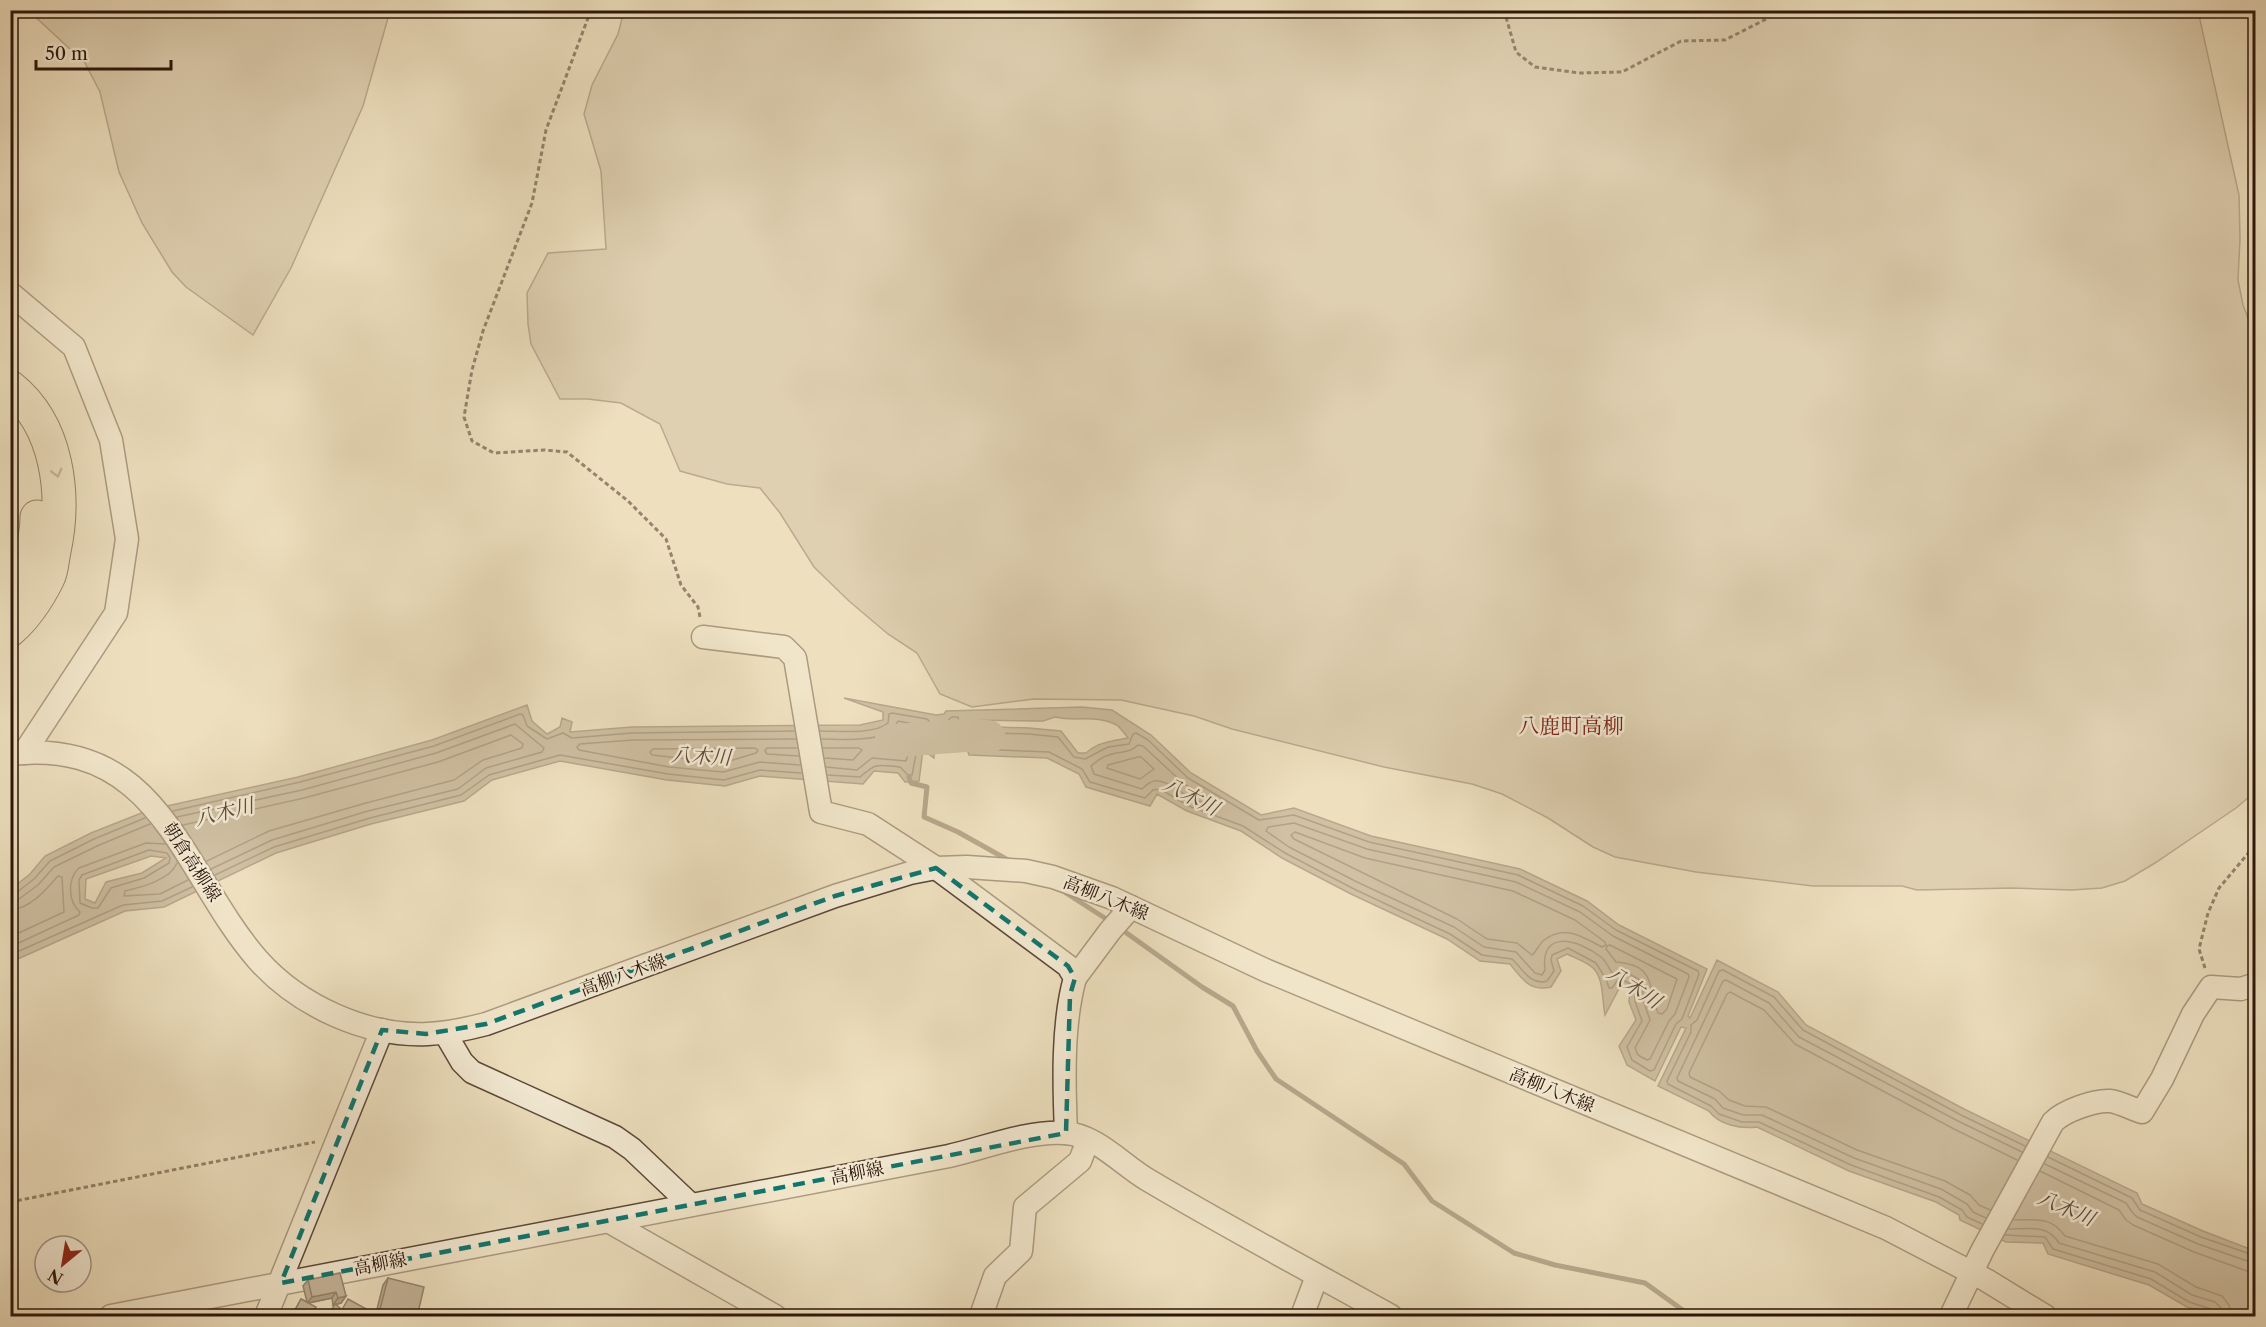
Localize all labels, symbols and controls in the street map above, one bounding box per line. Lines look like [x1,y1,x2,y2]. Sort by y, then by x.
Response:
scale bar [36,33,171,71]
text: 50 m [45,43,88,65]
one-way arrow [49,468,62,478]
district label: 八鹿町高柳 [1519,713,1624,738]
water label: 八木川 [670,742,734,770]
water label: 八木川 [1159,772,1225,821]
water label: 八木川 [192,793,258,831]
street label: 朝倉高柳線 [158,818,226,906]
street label: 高柳八木線 [1060,871,1152,925]
street label: 高柳八木線 [577,949,669,1001]
water label: 八木川 [1602,961,1667,1014]
street label: 高柳八木線 [1506,1063,1598,1117]
street label: 高柳線 [828,1157,886,1189]
water label: 八木川 [2034,1185,2100,1232]
north arrow [33,1234,93,1294]
street label: 高柳線 [351,1248,409,1280]
text: N [44,1265,67,1289]

